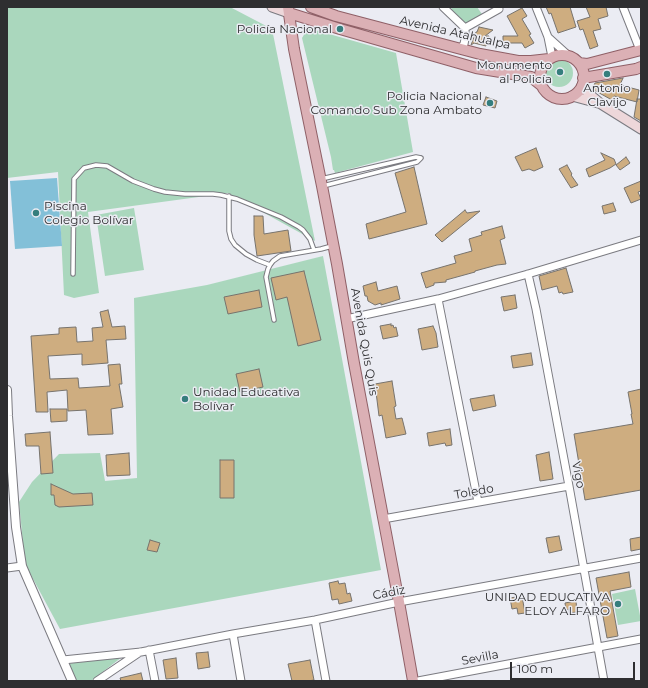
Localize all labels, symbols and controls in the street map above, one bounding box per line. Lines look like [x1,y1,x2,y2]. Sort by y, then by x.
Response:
street label: Avenida Atahualpa [398,13,512,53]
place label: Policía Nacional [237,22,332,36]
marker: Policía Nacional [335,24,345,34]
place label: Monumento al Policía [477,58,552,86]
marker: Monumento al Policía [555,67,565,77]
marker: Antonio Clavijo [602,69,612,79]
place label: Antonio Clavijo [583,81,631,109]
place label: Policia Nacional Comando Sub Zona Ambato [311,89,482,117]
marker: Policia Nacional Comando Sub Zona Ambato [485,98,495,108]
place label: Piscina Colegio Bolívar [44,199,134,227]
marker: Piscina Colegio Bolívar [31,208,41,218]
street label: Avenida Quis Quis [347,287,381,397]
place label: Unidad Educativa Bolívar [193,385,300,413]
marker: Unidad Educativa Bolívar [180,394,190,404]
street label: Vigo [568,460,588,490]
street label: Toledo [453,481,495,503]
street label: Cádiz [371,583,407,603]
place label: UNIDAD EDUCATIVA ELOY ALFARO [485,590,610,618]
marker: UNIDAD EDUCATIVA ELOY ALFARO [613,599,623,609]
street label: Sevilla [460,647,500,669]
scale bar [512,654,637,680]
text: 100 m [517,661,553,676]

